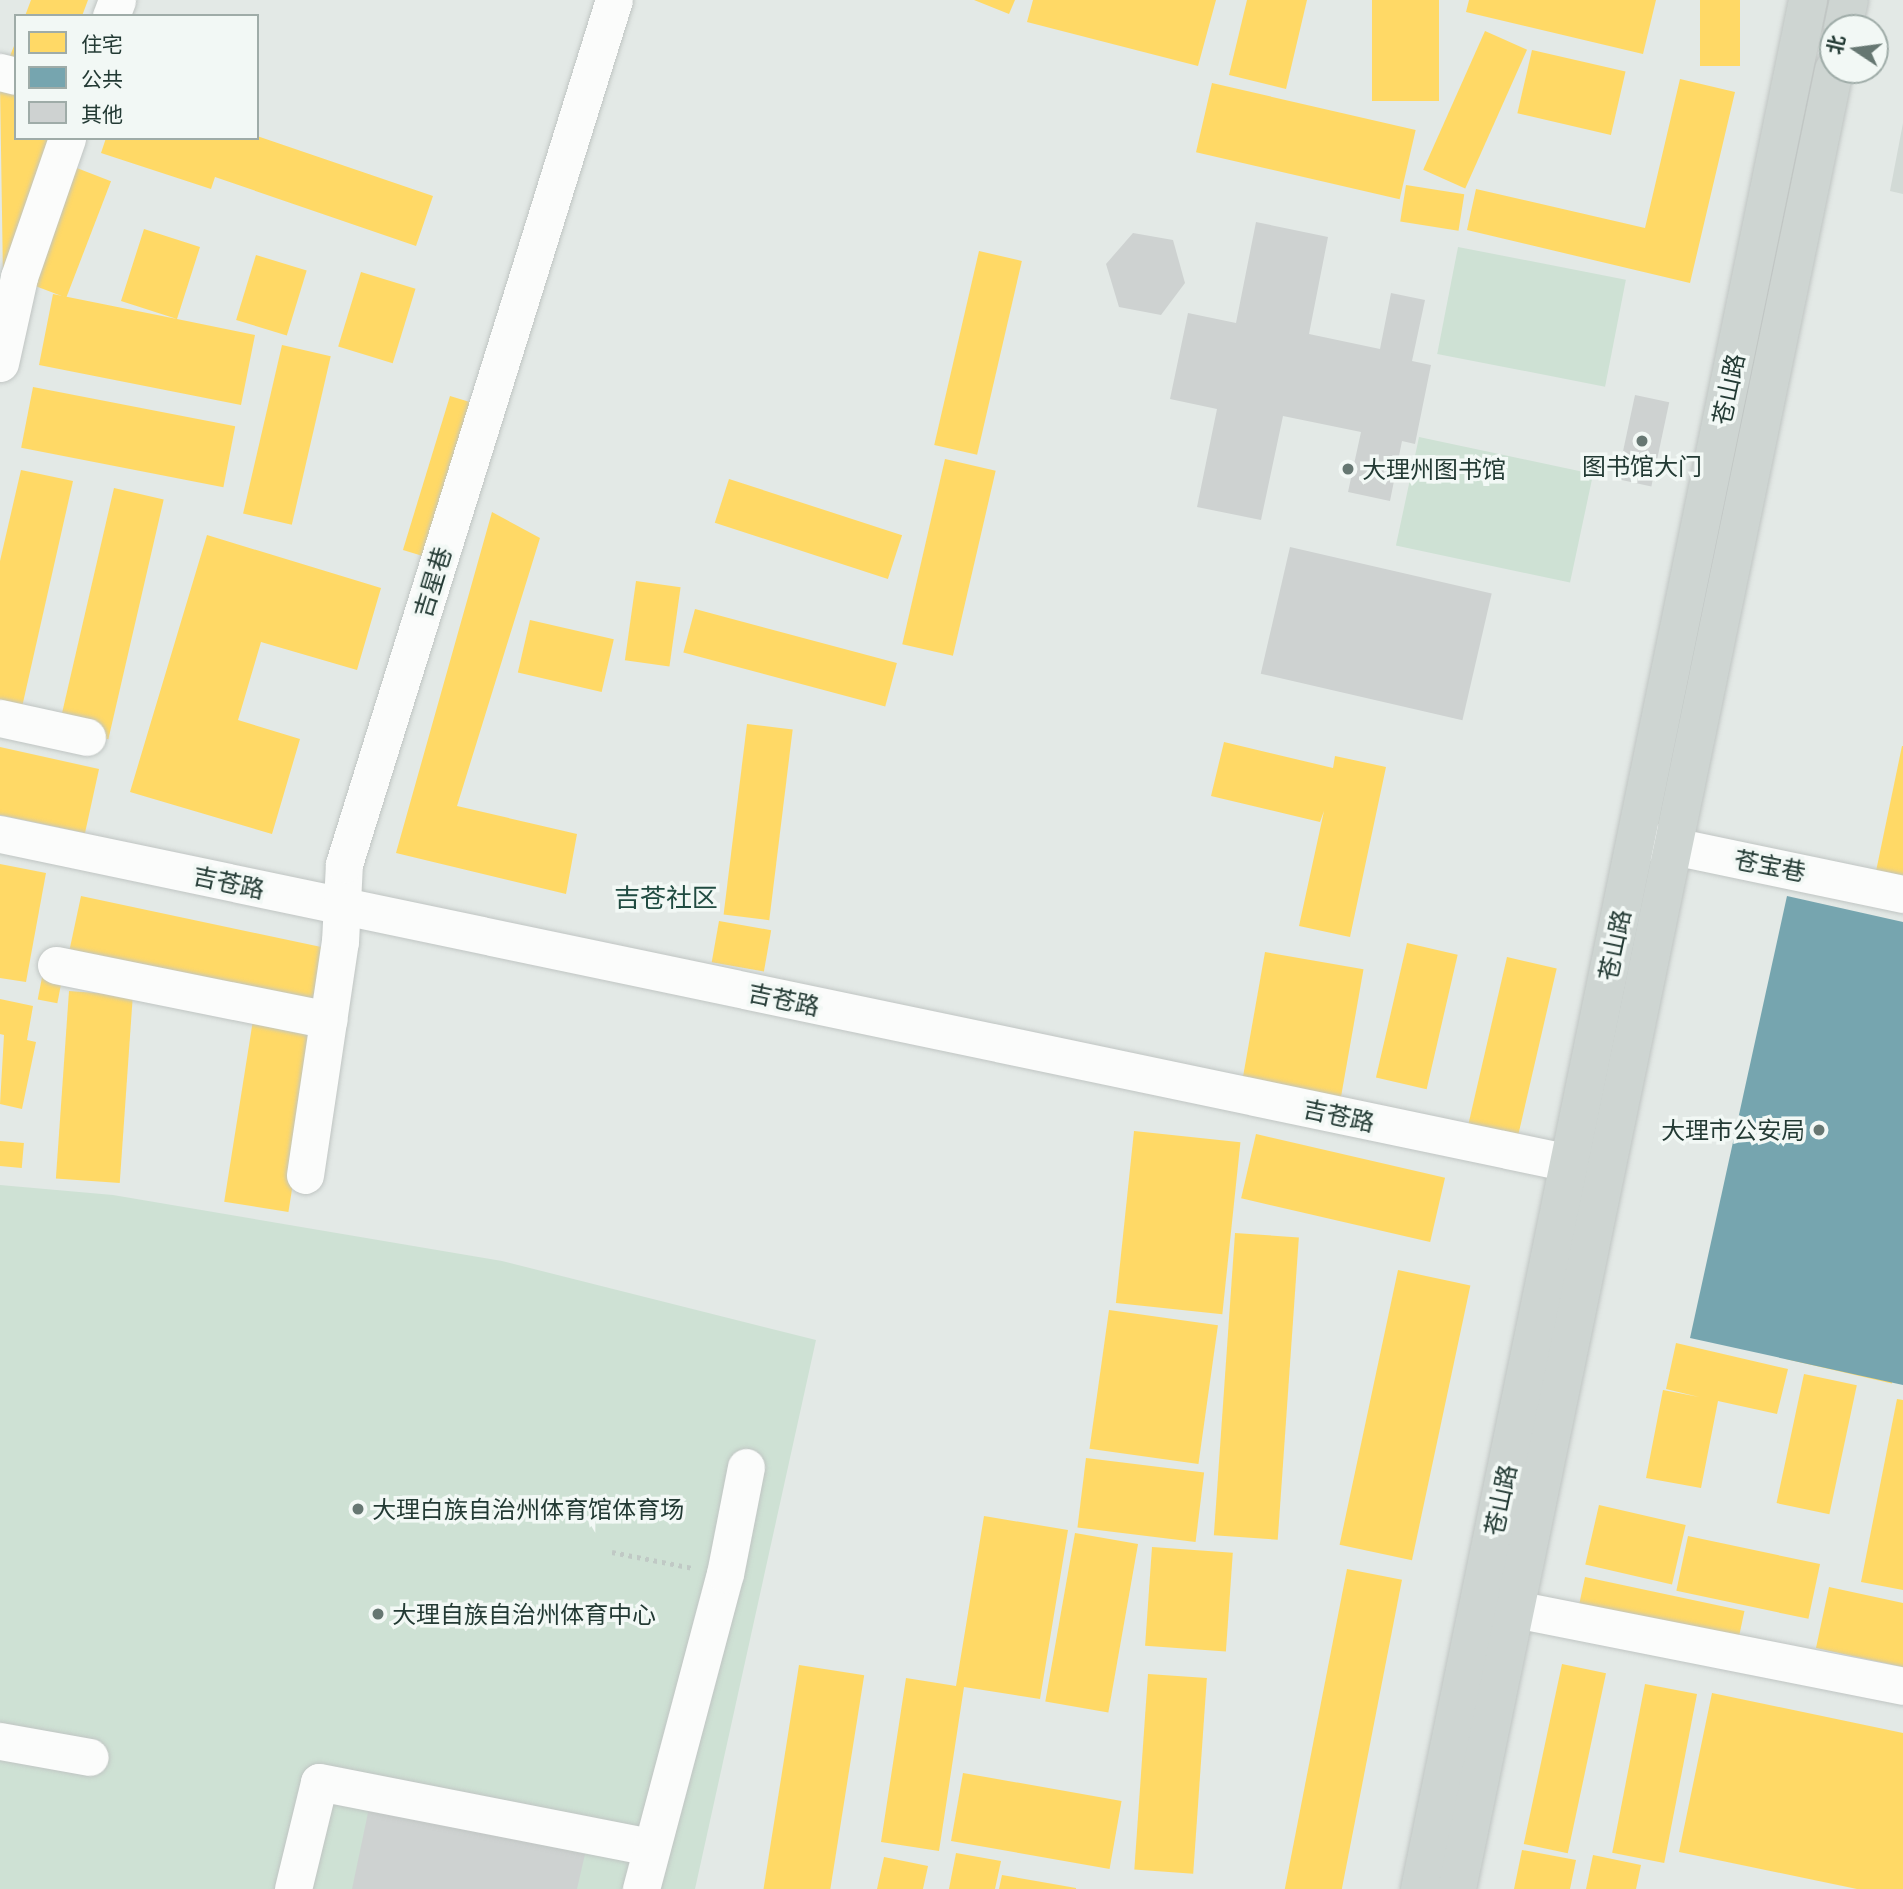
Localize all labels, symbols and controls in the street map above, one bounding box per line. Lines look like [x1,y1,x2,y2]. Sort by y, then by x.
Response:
legend [14,14,259,140]
north arrow [1819,14,1889,84]
text: 住宅 [81,31,123,56]
text: 北 [1822,33,1848,56]
text: 公共 [81,66,123,91]
text: 其他 [81,101,123,126]
street label: 苍山路 [1706,351,1750,427]
marker: 图书馆大门 [1634,433,1650,449]
place label: 图书馆大门 [1582,452,1702,480]
place label: 大理州图书馆 [1362,455,1506,483]
marker: 大理州图书馆 [1340,461,1356,477]
street label: 吉星巷 [408,543,456,621]
street label: 苍宝巷 [1732,844,1808,886]
street label: 吉苍路 [191,860,267,904]
district label: 吉苍社区 [614,882,718,914]
street label: 苍山路 [1592,907,1636,983]
street label: 吉苍路 [746,977,822,1021]
street label: 吉苍路 [1301,1093,1377,1137]
place label: 大理市公安局 [1661,1116,1805,1144]
marker: 大理市公安局 [1811,1122,1827,1138]
street label: 苍山路 [1478,1462,1522,1538]
place label: 大理白族自治州体育馆体育场 [372,1495,684,1523]
marker: 大理白族自治州体育馆体育场 [350,1501,366,1517]
place label: 大理自族自治州体育中心 [392,1600,656,1628]
marker: 大理自族自治州体育中心 [370,1606,386,1622]

